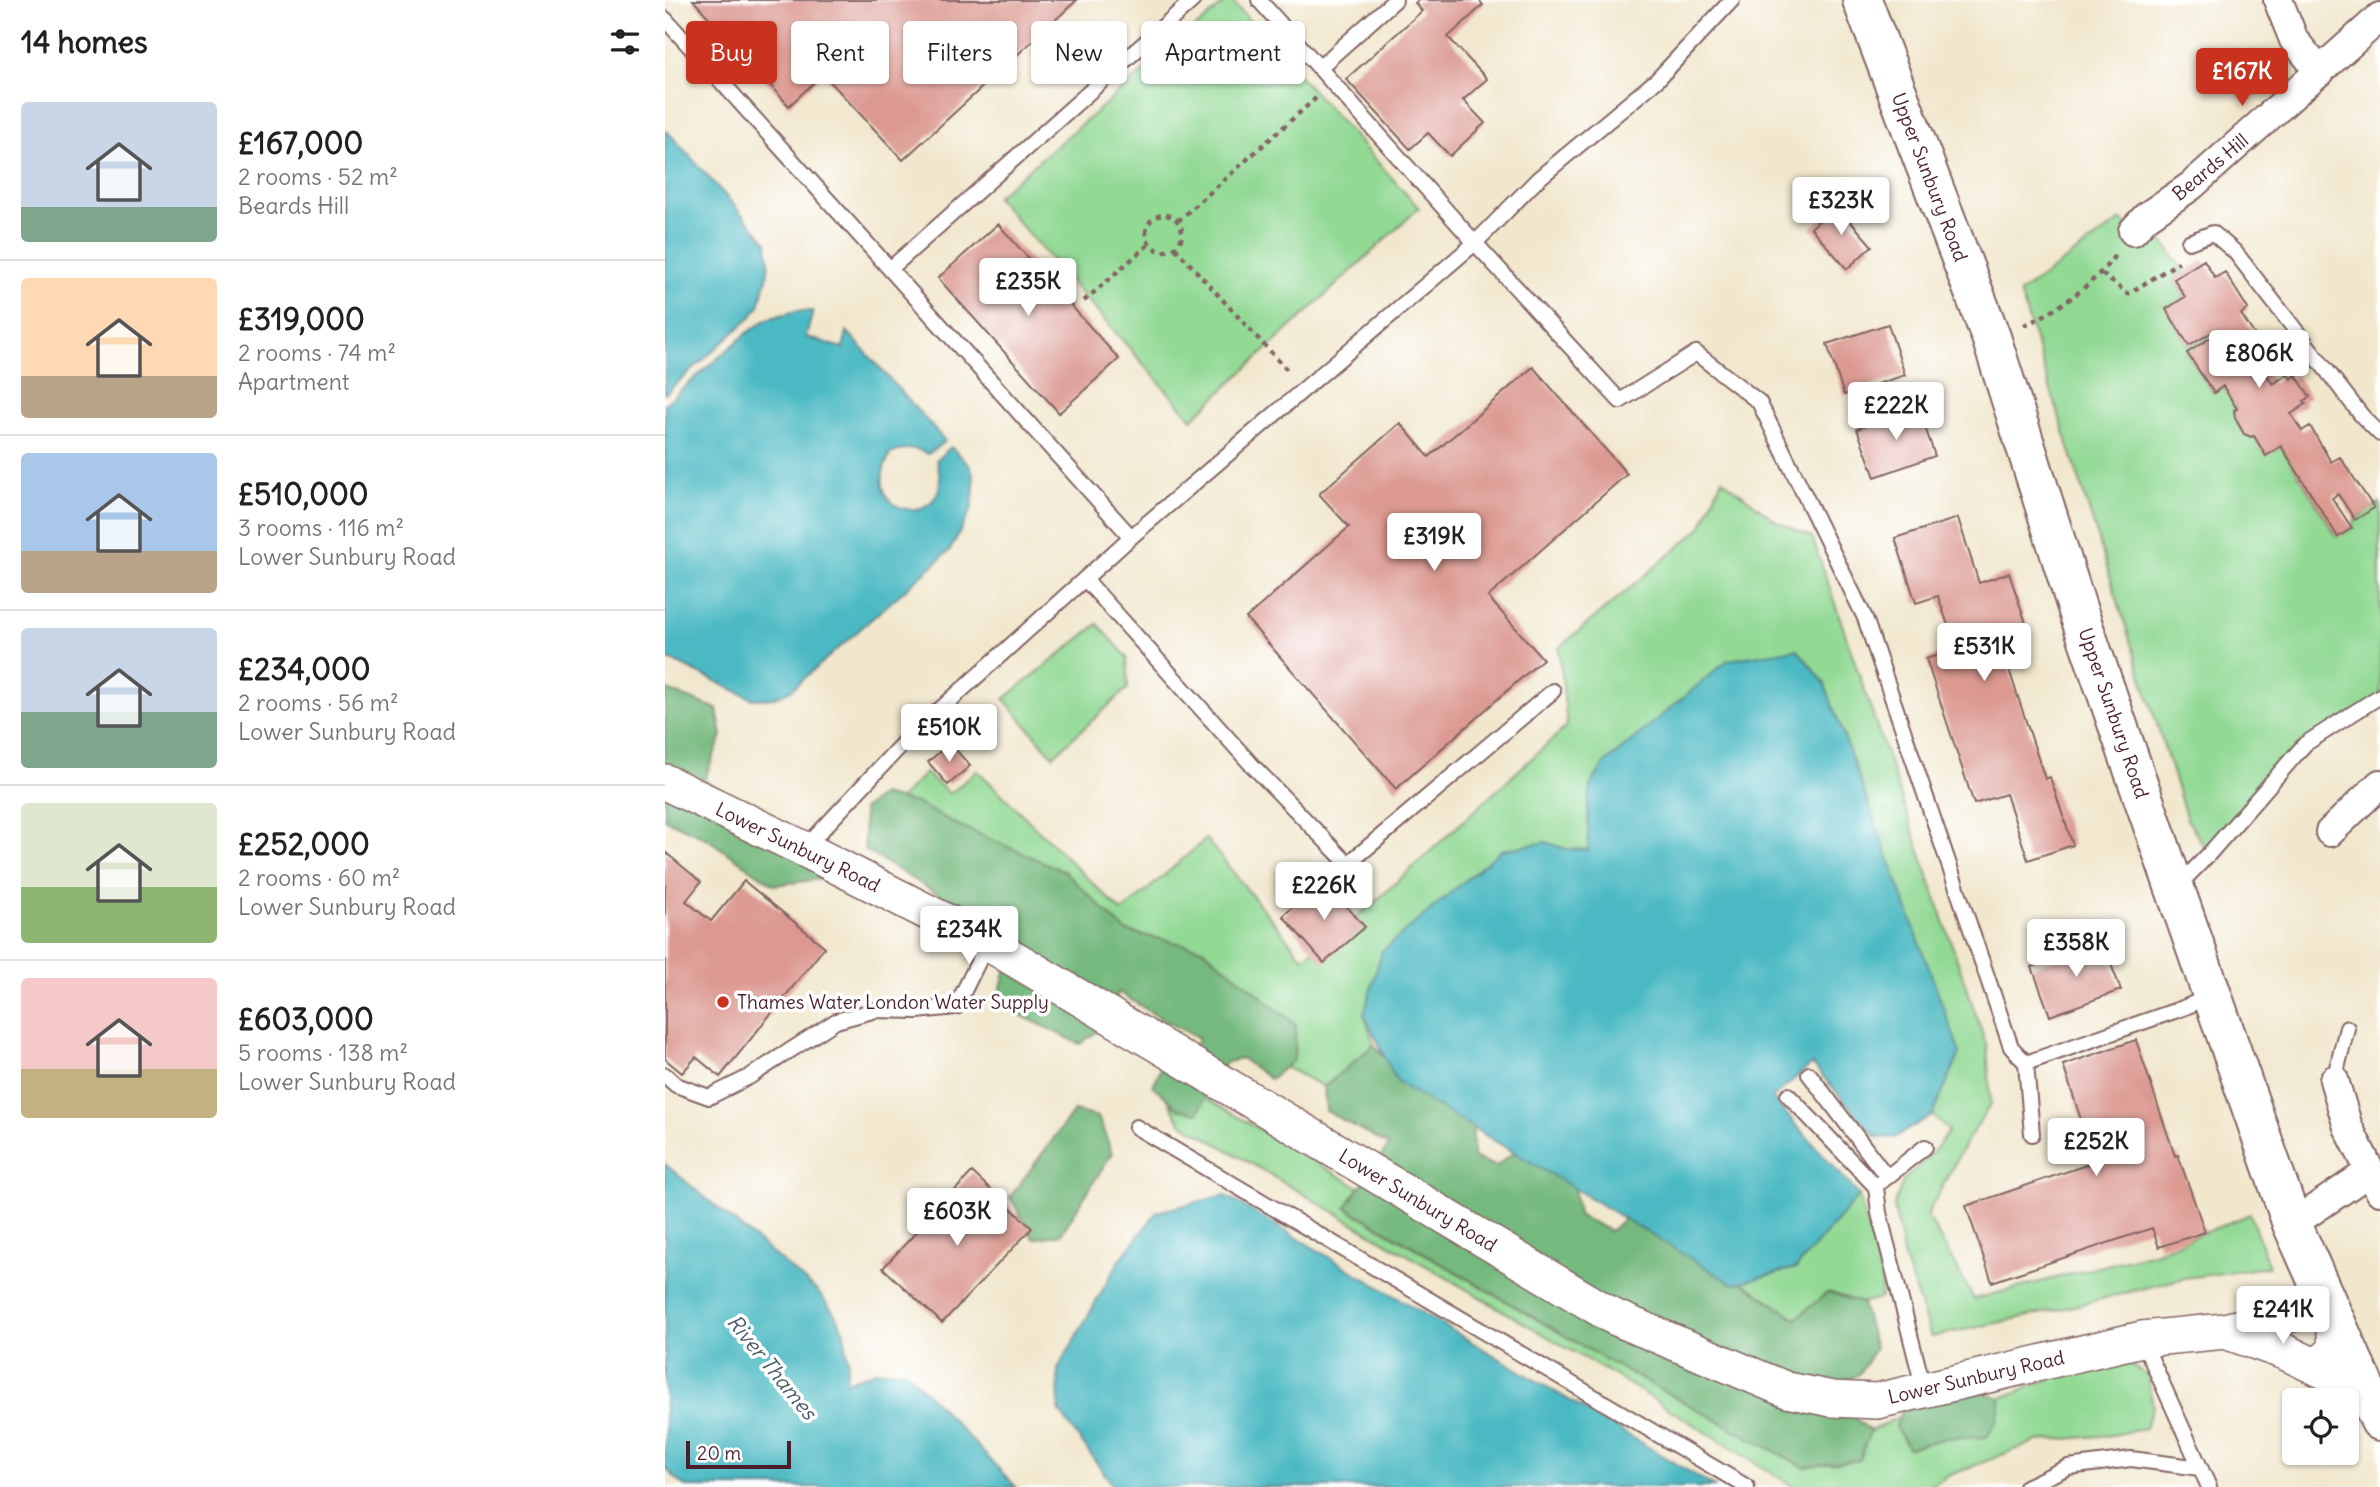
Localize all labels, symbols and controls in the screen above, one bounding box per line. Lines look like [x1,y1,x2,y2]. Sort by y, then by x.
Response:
chip: Buy [686,21,777,84]
chip: Rent [791,21,889,84]
chip: Filters [903,21,1017,84]
chip: New [1031,21,1127,84]
chip: Apartment [1141,21,1305,84]
text: 14 homes [21,23,148,61]
icon: filters [606,23,644,61]
pin: £167K [2193,48,2291,108]
text: £167K [2212,56,2272,85]
street label: Upper Sunbury Road [1887,89,1973,265]
text: £167,000 [238,124,363,162]
street label: Beards Hill [2167,128,2253,206]
icon: home [77,130,161,214]
text: 2 rooms · 52 m² [238,162,398,191]
pin: £323K [1792,177,1890,237]
text: £323K [1808,185,1874,214]
text: Beards Hill [238,191,349,220]
pin: £235K [979,258,1077,318]
text: £235K [995,266,1061,295]
text: £319,000 [238,300,365,338]
icon: home [77,306,161,390]
pin: £806K [2210,330,2308,390]
text: 2 rooms · 74 m² [238,338,396,367]
text: £806K [2225,338,2293,367]
text: Apartment [238,367,350,396]
pin: £222K [1847,382,1945,442]
text: £222K [1864,390,1928,419]
text: £510,000 [238,475,369,513]
icon: home [77,481,161,565]
text: 3 rooms · 116 m² [238,513,404,542]
pin: £319K [1385,514,1483,573]
text: £319K [1403,521,1465,550]
text: Lower Sunbury Road [238,542,456,571]
pin: £531K [1935,624,2033,683]
street label: Upper Sunbury Road [2074,625,2154,801]
text: £531K [1953,631,2015,660]
text: £234,000 [238,650,370,688]
icon: home [77,656,161,740]
text: 2 rooms · 56 m² [238,688,399,717]
pin: £510K [900,704,998,764]
text: £510K [917,712,981,741]
text: Lower Sunbury Road [238,717,456,746]
street label: Lower Sunbury Road [712,797,884,897]
text: £252,000 [238,825,370,863]
icon: home [77,831,161,915]
pin: £226K [1275,862,1373,922]
text: 2 rooms · 60 m² [238,863,400,892]
text: £226K [1291,870,1357,899]
text: Lower Sunbury Road [238,892,456,921]
pin: £234K [920,906,1018,966]
text: £234K [936,914,1002,943]
pin: £358K [2027,920,2125,979]
text: £358K [2043,927,2109,956]
place label: Thames Water London Water Supply [737,990,1049,1014]
marker: Thames Water London Water Supply [715,994,731,1010]
text: £603,000 [238,1000,374,1038]
icon: home [77,1006,161,1090]
text: 5 rooms · 138 m² [238,1038,408,1067]
text: Lower Sunbury Road [238,1067,456,1096]
pin: £252K [2047,1118,2145,1178]
text: £252K [2064,1126,2128,1155]
street label: Lower Sunbury Road [1335,1143,1501,1257]
pin: £603K [908,1188,1006,1248]
text: £603K [923,1196,991,1225]
pin: £241K [2234,1286,2332,1346]
text: £241K [2253,1294,2313,1323]
water label: River Thames [721,1309,824,1426]
street label: Lower Sunbury Road [1886,1345,2066,1409]
map controls [2282,1388,2359,1465]
button: locate [2282,1388,2359,1465]
scale bar [686,1438,791,1470]
text: 20 m [697,1441,741,1465]

